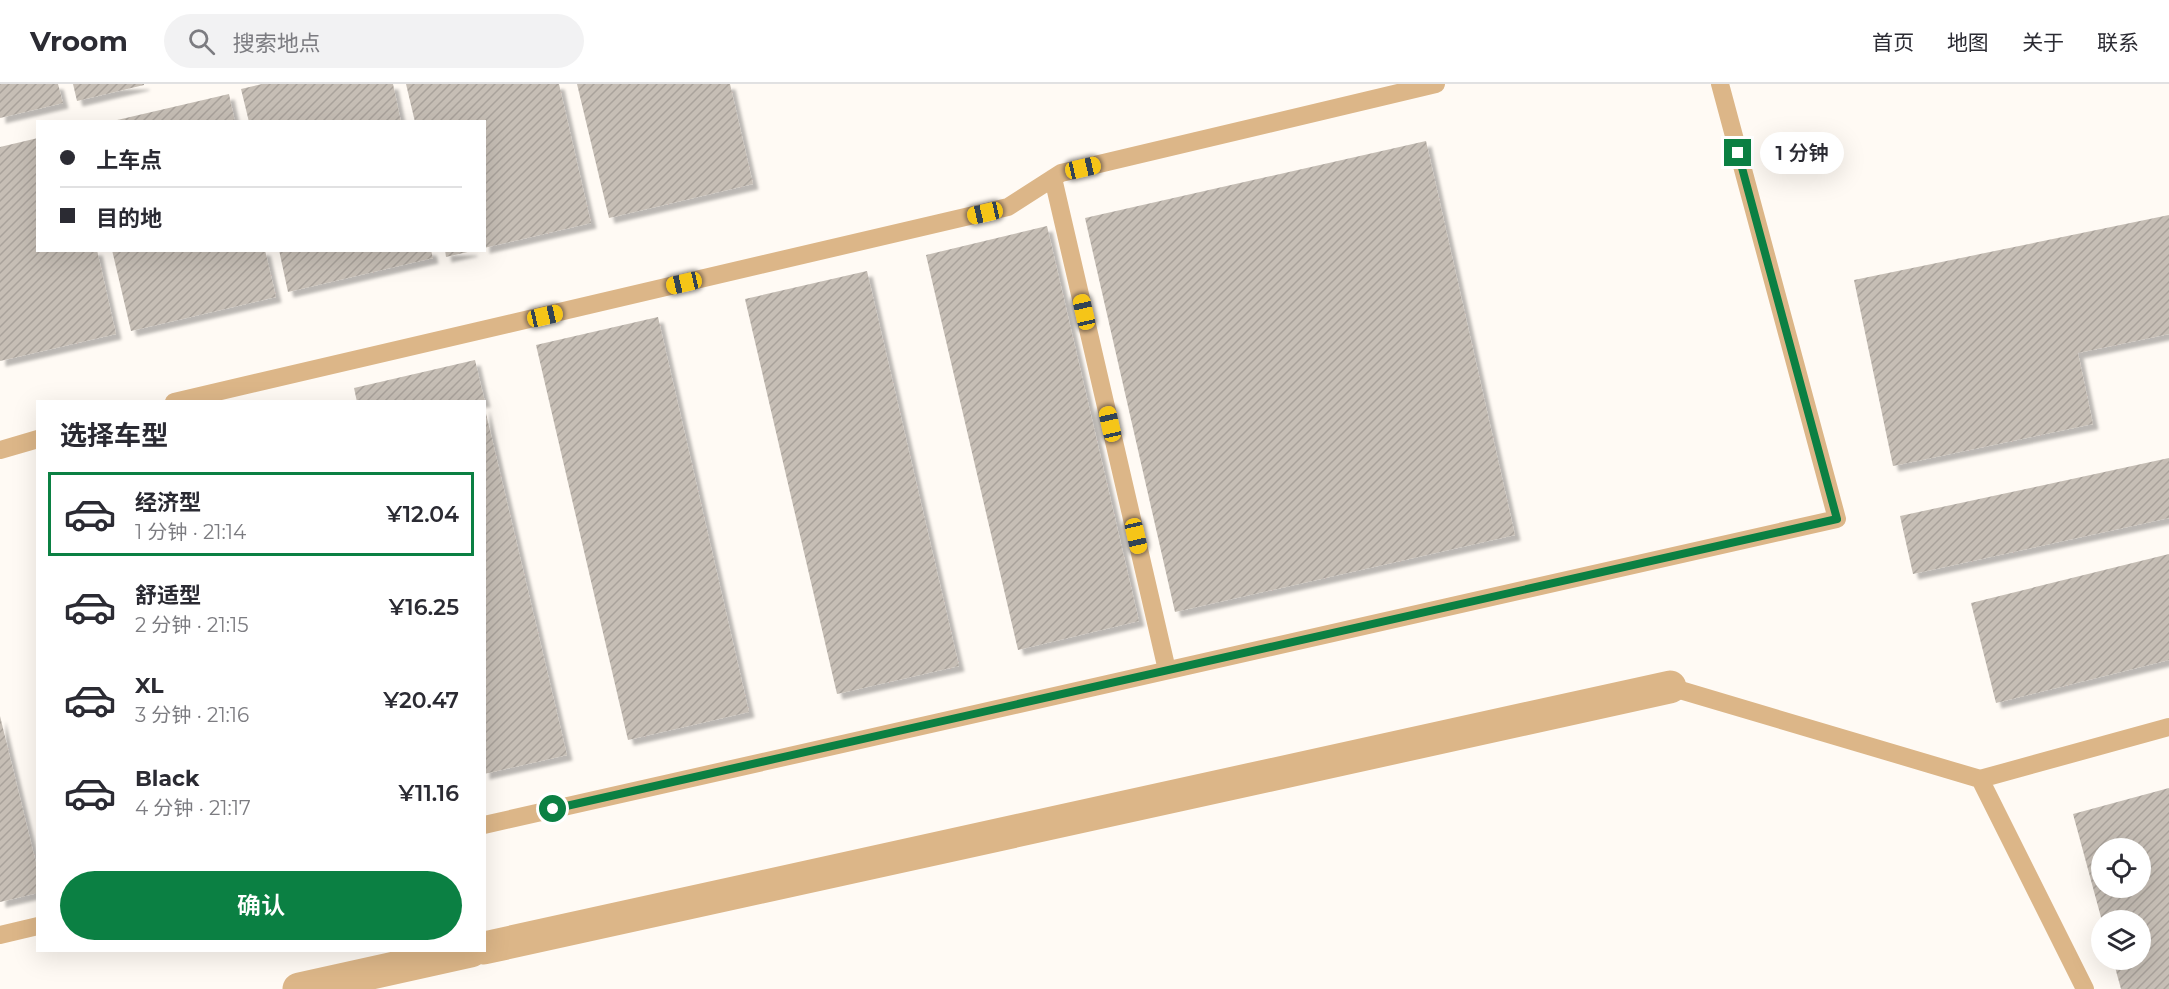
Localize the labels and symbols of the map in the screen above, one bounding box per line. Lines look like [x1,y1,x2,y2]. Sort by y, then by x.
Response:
callout: 1 分钟 [1759,132,1843,174]
route end [1724,139,1751,166]
car [1063,155,1103,181]
car [965,200,1005,226]
car [664,270,704,296]
car [1071,292,1097,332]
car [525,303,565,329]
car [1097,404,1123,444]
car [1123,516,1149,556]
route start [539,795,566,822]

